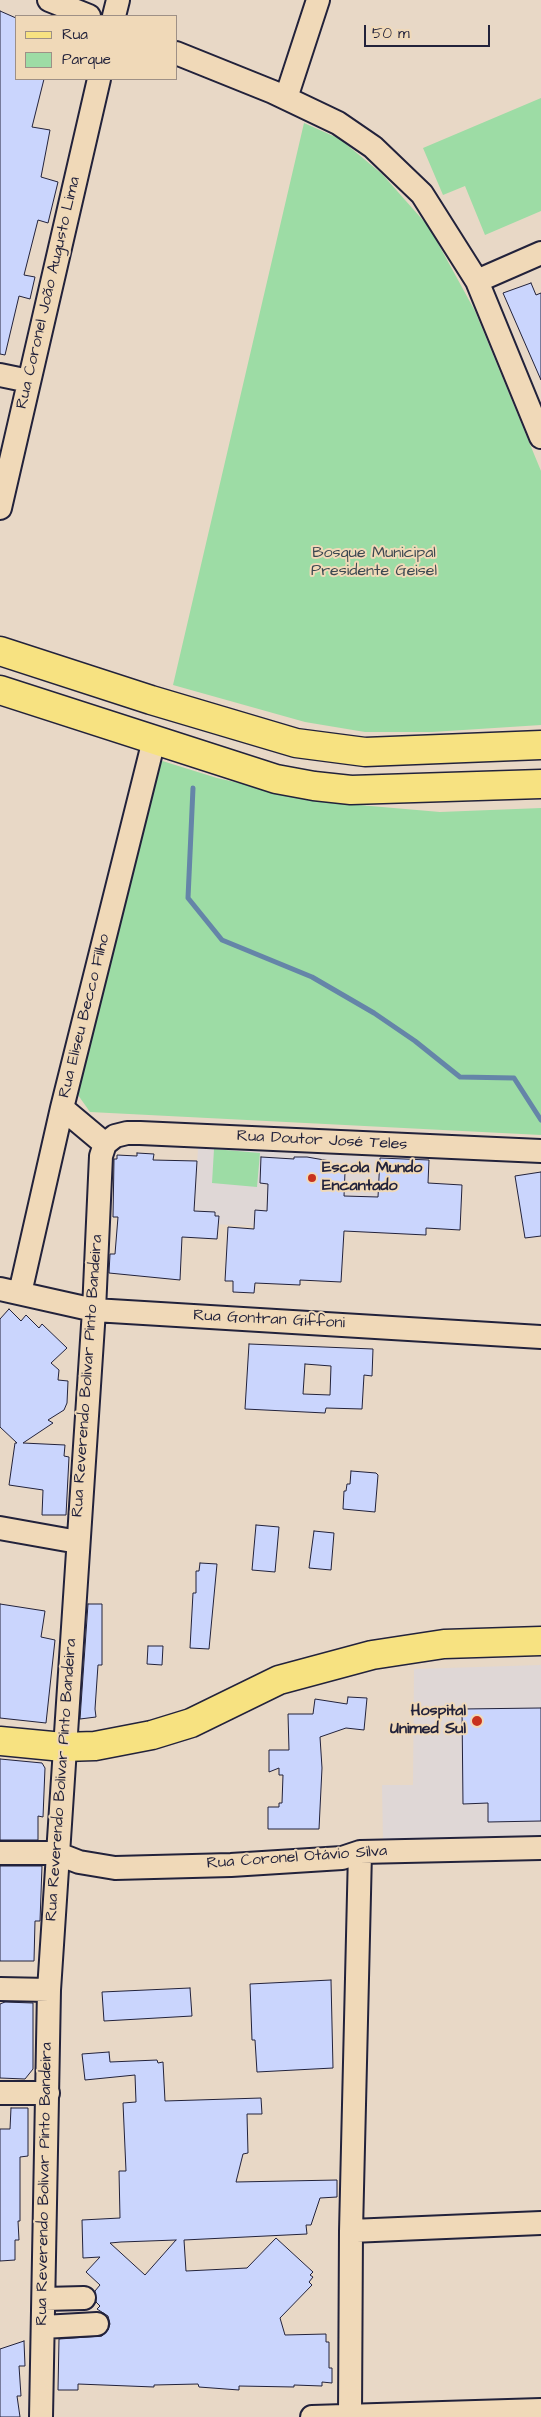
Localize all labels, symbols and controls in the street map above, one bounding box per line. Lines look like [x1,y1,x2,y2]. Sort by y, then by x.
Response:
legend [15,15,178,80]
scale bar [366,15,492,47]
text: 50 m [372,23,410,44]
text: Rua [62,24,88,45]
text: Parque [62,49,111,70]
street label: Rua Coronel João Augusto Lima [13,175,85,411]
park label: Bosque Municipal Presidente Geisel [311,544,437,582]
street label: Rua Eliseu Becco Filho [55,932,115,1100]
street label: Rua Doutor José Teles [236,1127,408,1155]
place label: Escola Mundo Encantado [322,1159,422,1197]
marker: Escola Mundo Encantado [306,1172,318,1184]
street label: Rua Reverendo Bolivar Pinto Bandeira [69,1234,107,1518]
street label: Rua Gontran Giffoni [193,1306,345,1334]
street label: Rua Reverendo Bolivar Pinto Bandeira [43,1638,81,1922]
place label: Hospital Unimed Sul [390,1702,466,1740]
marker: Hospital Unimed Sul [470,1714,484,1728]
street label: Rua Coronel Otávio Silva [206,1842,388,1874]
street label: Rua Reverendo Bolivar Pinto Bandeira [33,2042,57,2326]

